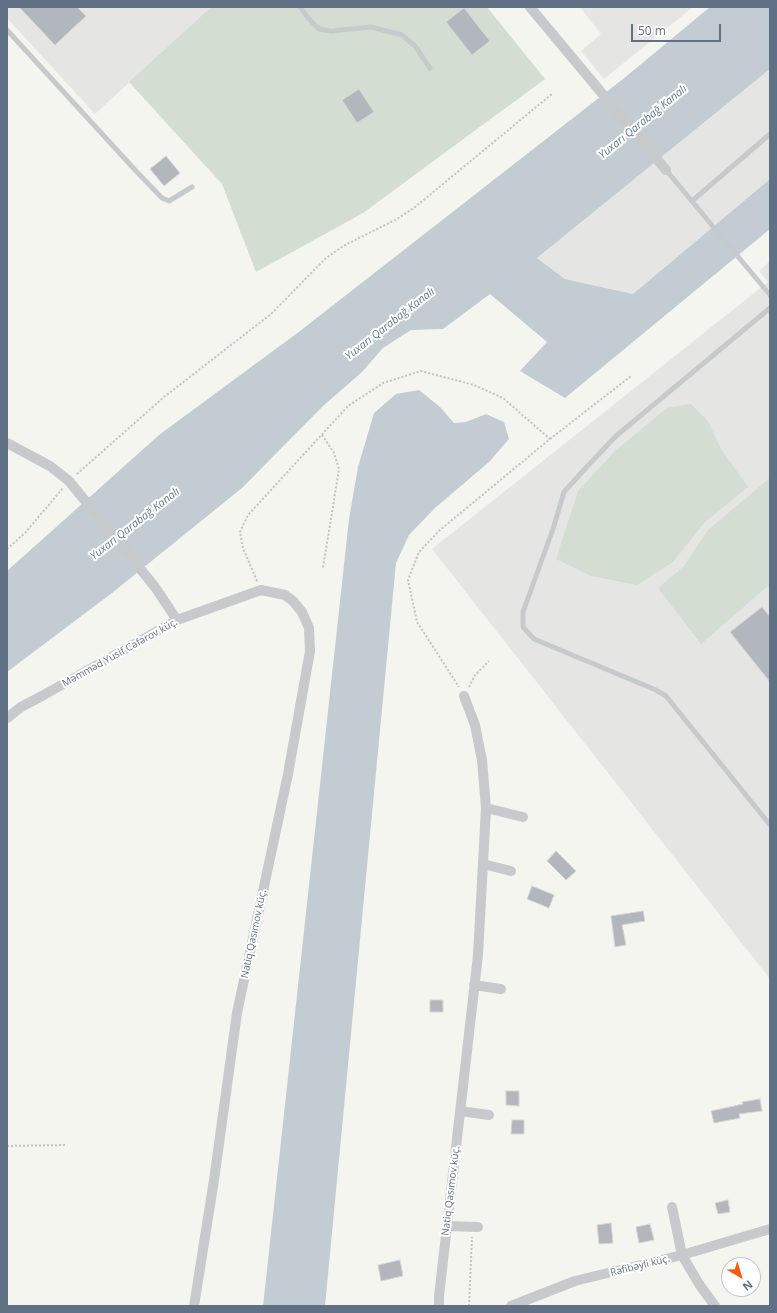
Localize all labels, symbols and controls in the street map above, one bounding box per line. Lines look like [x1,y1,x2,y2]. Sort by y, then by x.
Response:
scale bar [633,16,723,42]
text: 50 m [638,22,666,39]
water label: Yuxarı Qarabağ Kanalı [596,82,690,162]
water label: Yuxarı Qarabağ Kanalı [343,285,437,363]
water label: Yuxarı Qarabağ Kanalı [88,485,182,563]
street label: Məmməd Yusif Cəfərov küç. [60,616,180,690]
street label: Natiq Qasımov küç. [239,889,269,979]
street label: Natiq Qasımov küç. [440,1146,462,1236]
street label: Rəfibəyli küç. [609,1253,671,1279]
north arrow [721,1257,761,1297]
text: N [740,1277,756,1295]

